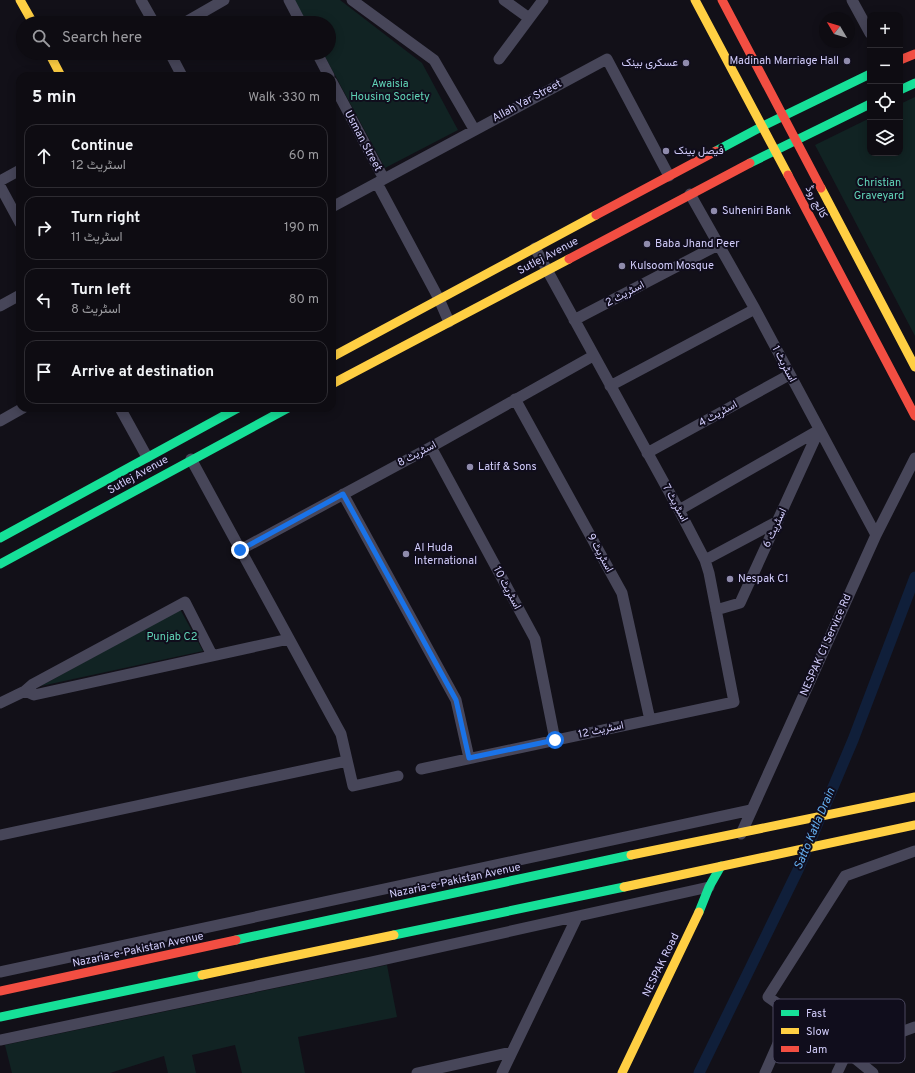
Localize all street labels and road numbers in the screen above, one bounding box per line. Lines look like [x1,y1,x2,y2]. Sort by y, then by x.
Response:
street label: Allah Yar Street [490,77,564,125]
street label: Usman Street [341,108,385,174]
street label: کالج روڈ [802,183,830,221]
street label: Sutlej Avenue [515,234,581,278]
street label: اسٹریٹ 2 [603,278,647,310]
street label: اسٹریٹ 1 [769,343,799,385]
street label: اسٹریٹ 4 [696,398,740,430]
street label: اسٹریٹ 8 [395,438,439,470]
street label: Sutlej Avenue [105,453,171,497]
street label: اسٹریٹ 7 [659,482,691,524]
street label: اسٹریٹ 6 [760,506,790,550]
street label: اسٹریٹ 9 [584,531,616,575]
street label: اسٹریٹ 10 [490,564,524,612]
street label: NESPAK C1 Service Rd [797,592,855,698]
street label: اسٹریٹ 12 [577,718,625,742]
street label: Nazaria-e-Pakistan Avenue [388,860,522,902]
street label: Nazaria-e-Pakistan Avenue [71,929,205,971]
street label: NESPAK Road [640,931,682,999]

